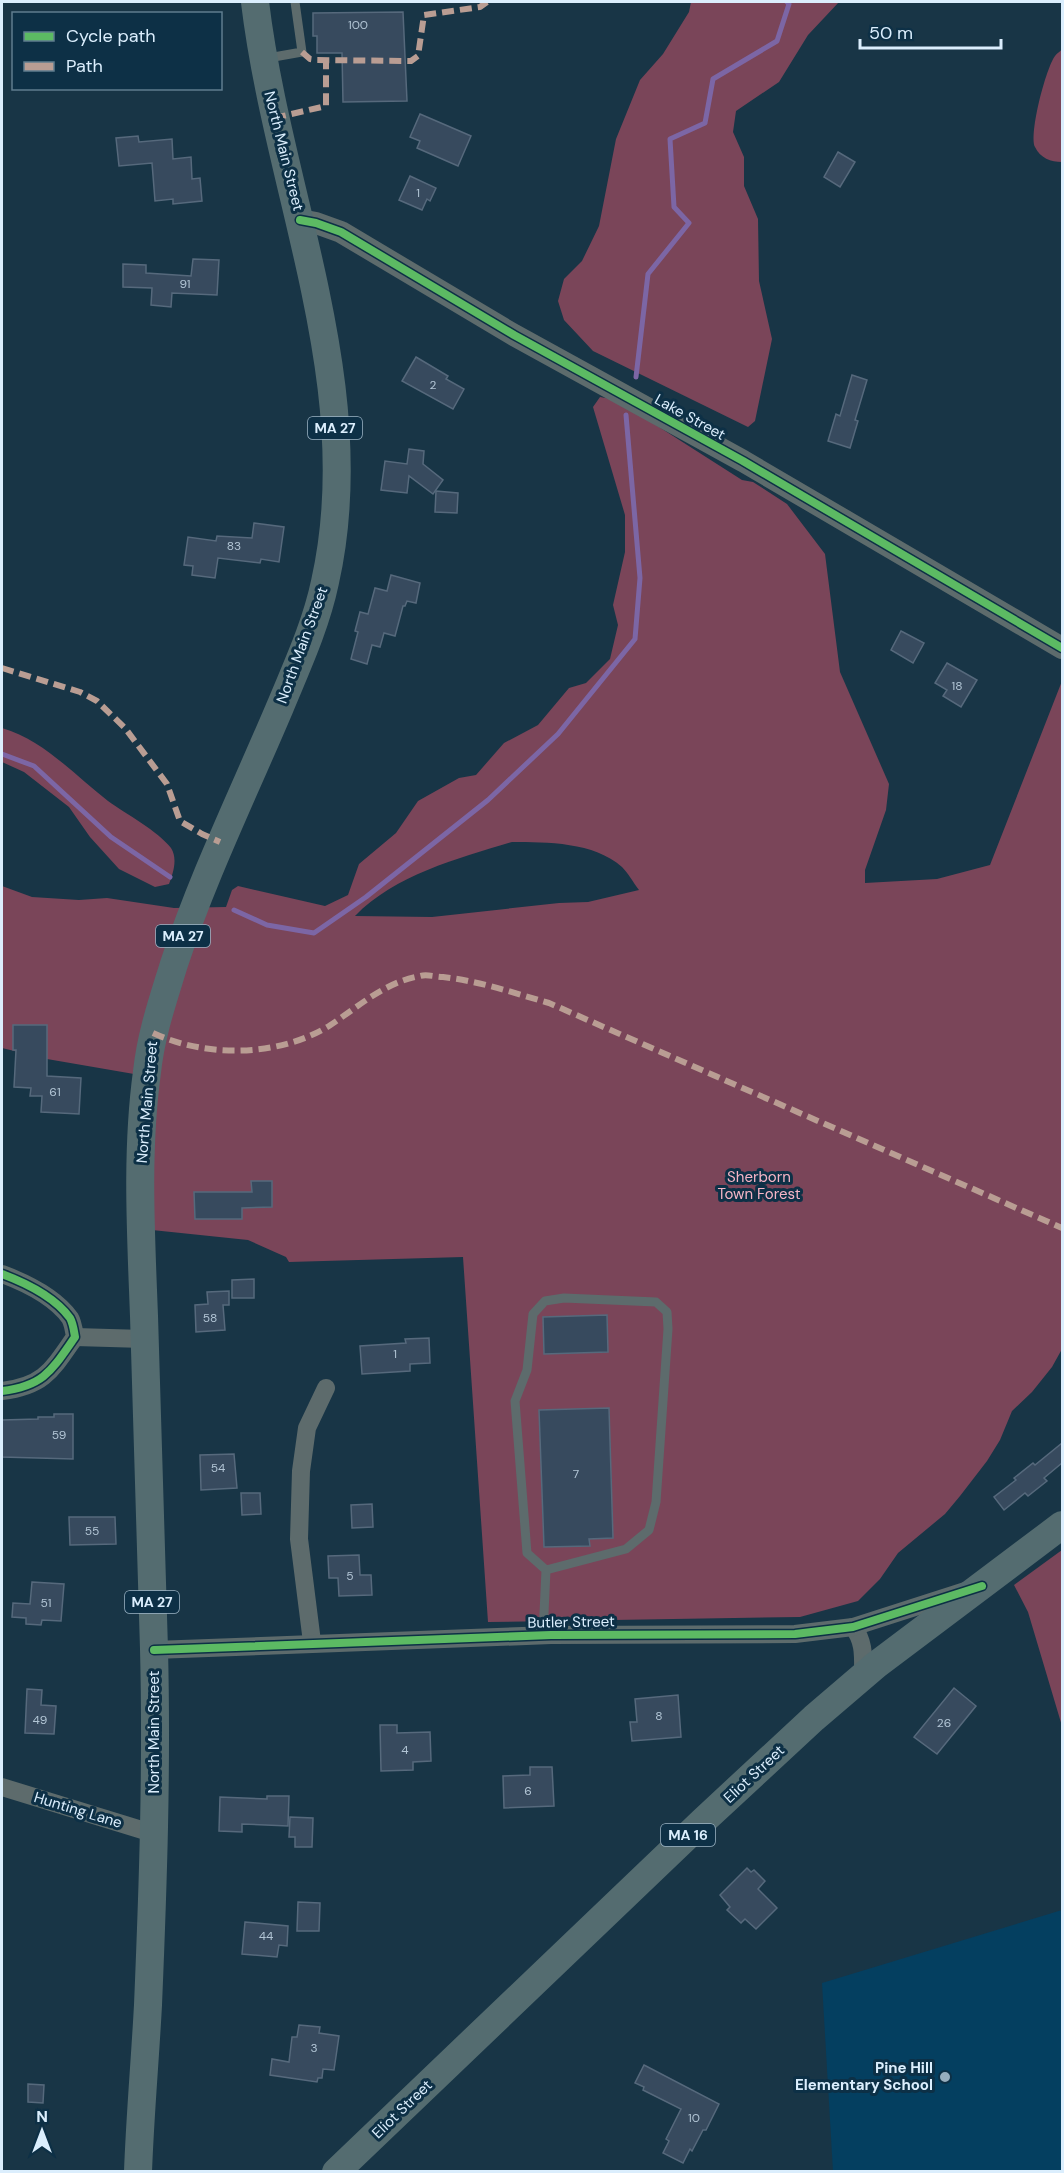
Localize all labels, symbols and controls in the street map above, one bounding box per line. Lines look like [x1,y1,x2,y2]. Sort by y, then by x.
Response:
legend [12,12,222,90]
scale bar [860,12,1001,50]
house number: 100 [348,17,368,33]
text: 50 m [869,21,913,45]
text: Cycle path [66,24,156,48]
text: Path [66,54,103,78]
street label: North Main Street [259,89,309,213]
house number: 1 [416,185,420,201]
house number: 91 [179,276,191,292]
house number: 2 [430,377,437,393]
street label: Lake Street [651,389,729,445]
road number: MA 27 [308,417,362,439]
house number: 83 [227,538,241,554]
street label: North Main Street [272,584,332,706]
house number: 18 [951,678,963,694]
road number: MA 27 [156,925,210,947]
street label: North Main Street [132,1040,162,1164]
house number: 61 [49,1084,61,1100]
park label: Sherborn Town Forest [717,1167,801,1204]
house number: 58 [203,1310,217,1326]
house number: 1 [393,1346,397,1362]
house number: 59 [52,1427,66,1443]
house number: 54 [211,1460,225,1476]
house number: 7 [573,1466,579,1482]
house number: 55 [85,1523,99,1539]
house number: 5 [346,1568,354,1584]
road number: MA 27 [125,1591,179,1613]
house number: 51 [40,1595,52,1611]
street label: Butler Street [527,1611,615,1633]
street label: North Main Street [144,1670,164,1793]
house number: 8 [655,1708,663,1724]
house number: 49 [33,1712,47,1728]
house number: 26 [937,1715,951,1731]
street label: Eliot Street [719,1741,789,1807]
house number: 4 [401,1742,409,1758]
house number: 6 [524,1783,532,1799]
street label: Hunting Lane [32,1787,124,1833]
road number: MA 16 [661,1824,715,1846]
house number: 44 [259,1928,273,1944]
house number: 3 [310,2040,318,2056]
place label: Pine Hill Elementary School [795,2058,933,2095]
marker: Pine Hill Elementary School [938,2070,952,2084]
street label: Eliot Street [368,2075,437,2143]
north arrow [12,2101,72,2161]
text: N [36,2106,48,2127]
house number: 10 [688,2110,700,2126]

